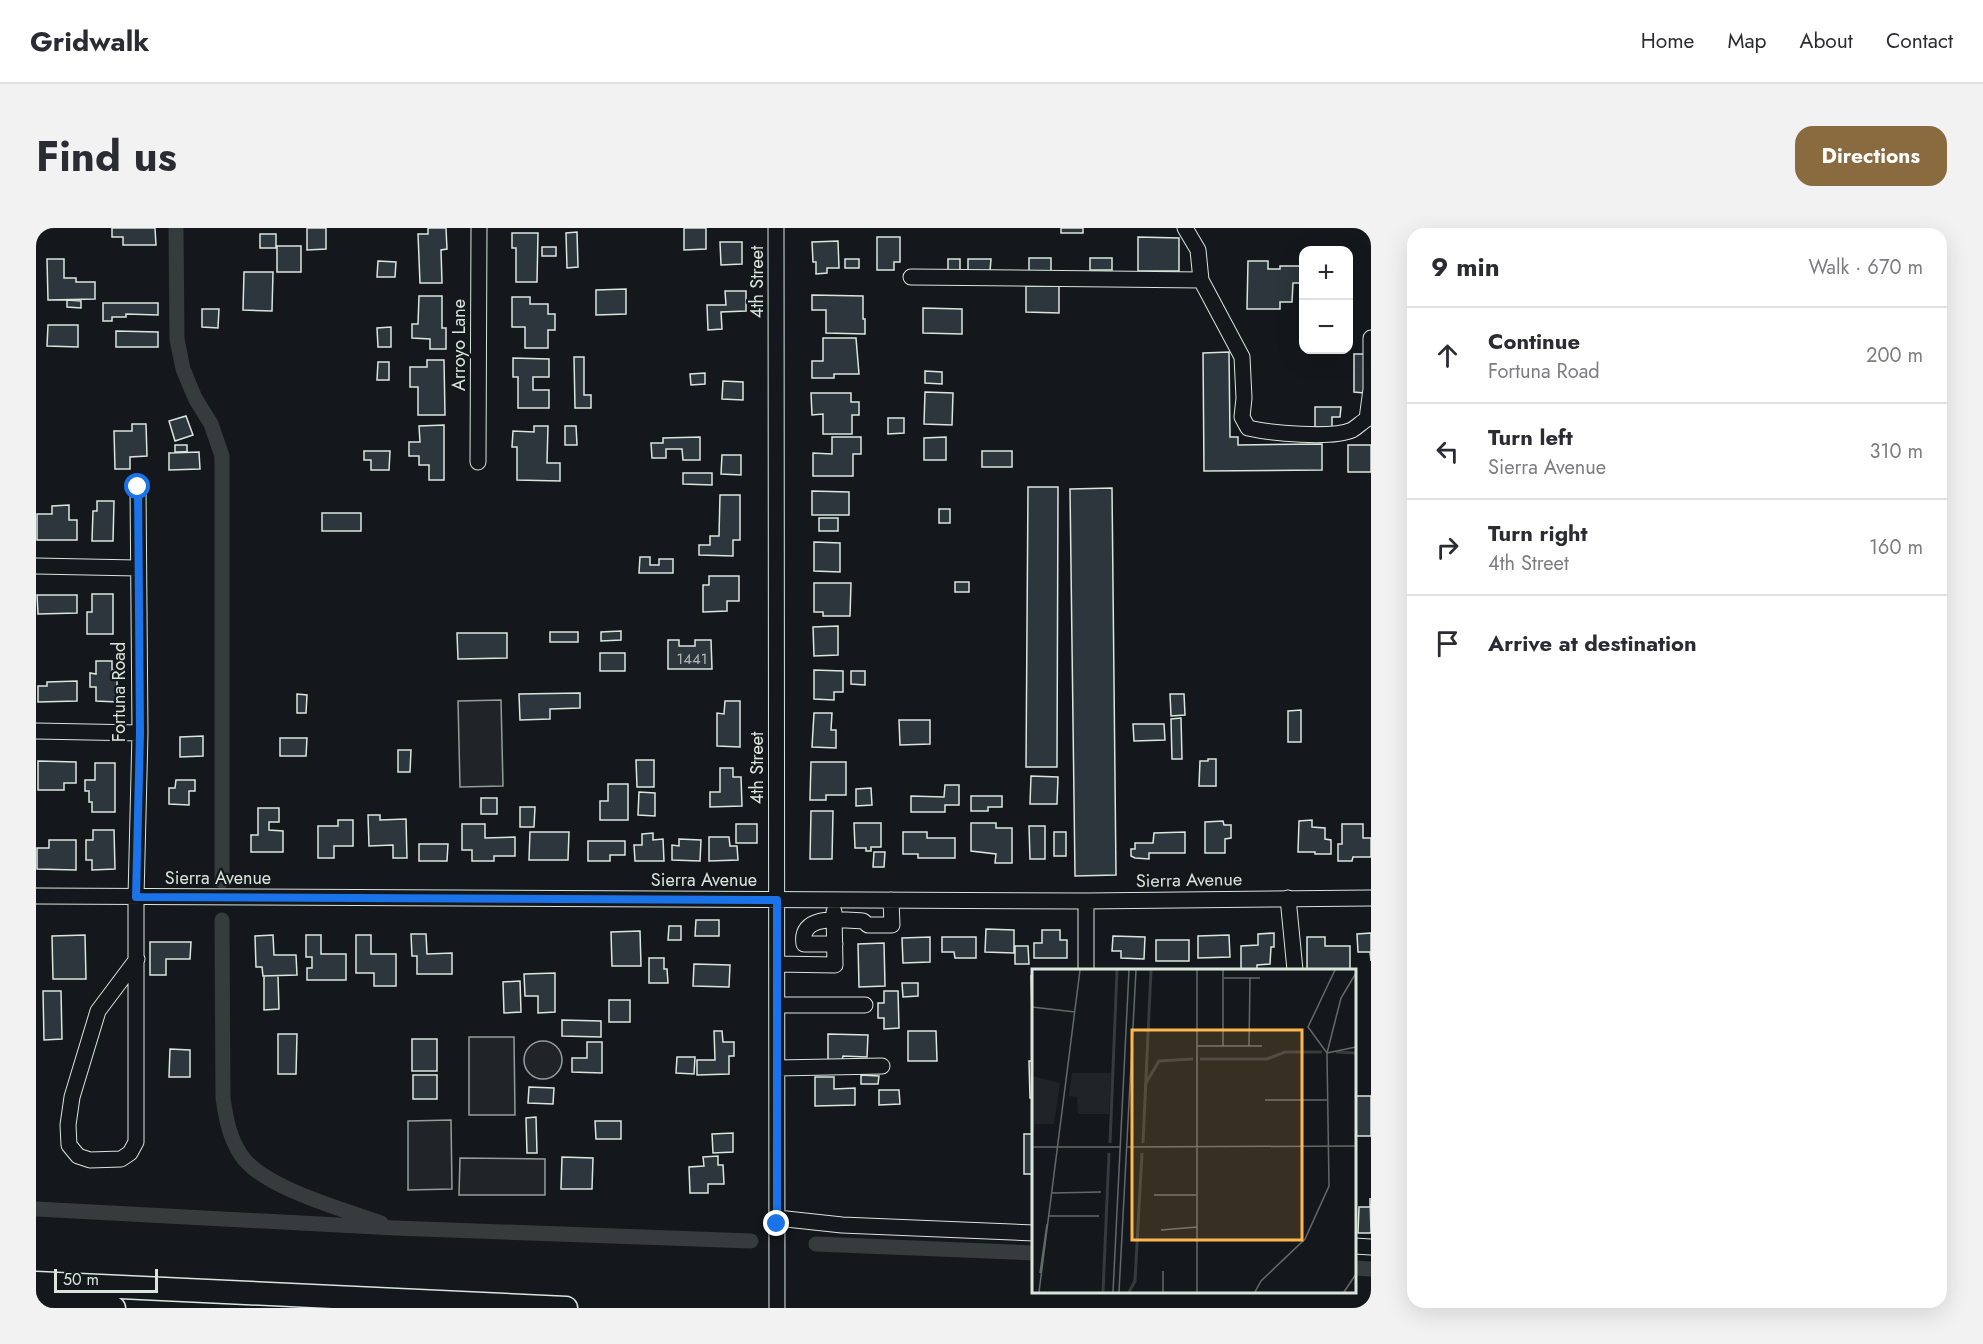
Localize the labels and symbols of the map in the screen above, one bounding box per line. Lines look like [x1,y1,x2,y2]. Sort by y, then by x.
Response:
street label: 4th Street [744,245,770,318]
street label: Arroyo Lane [446,299,472,391]
route start [124,473,150,499]
street label: Fortuna Road [106,642,132,742]
house number: 1441 [677,648,708,670]
street label: 4th Street [744,731,770,804]
street label: Sierra Avenue [165,865,271,891]
street label: Sierra Avenue [1136,866,1242,894]
street label: Sierra Avenue [651,867,757,893]
inset map [1032,969,1356,1293]
route end [763,1210,789,1236]
scale bar [54,1266,158,1294]

